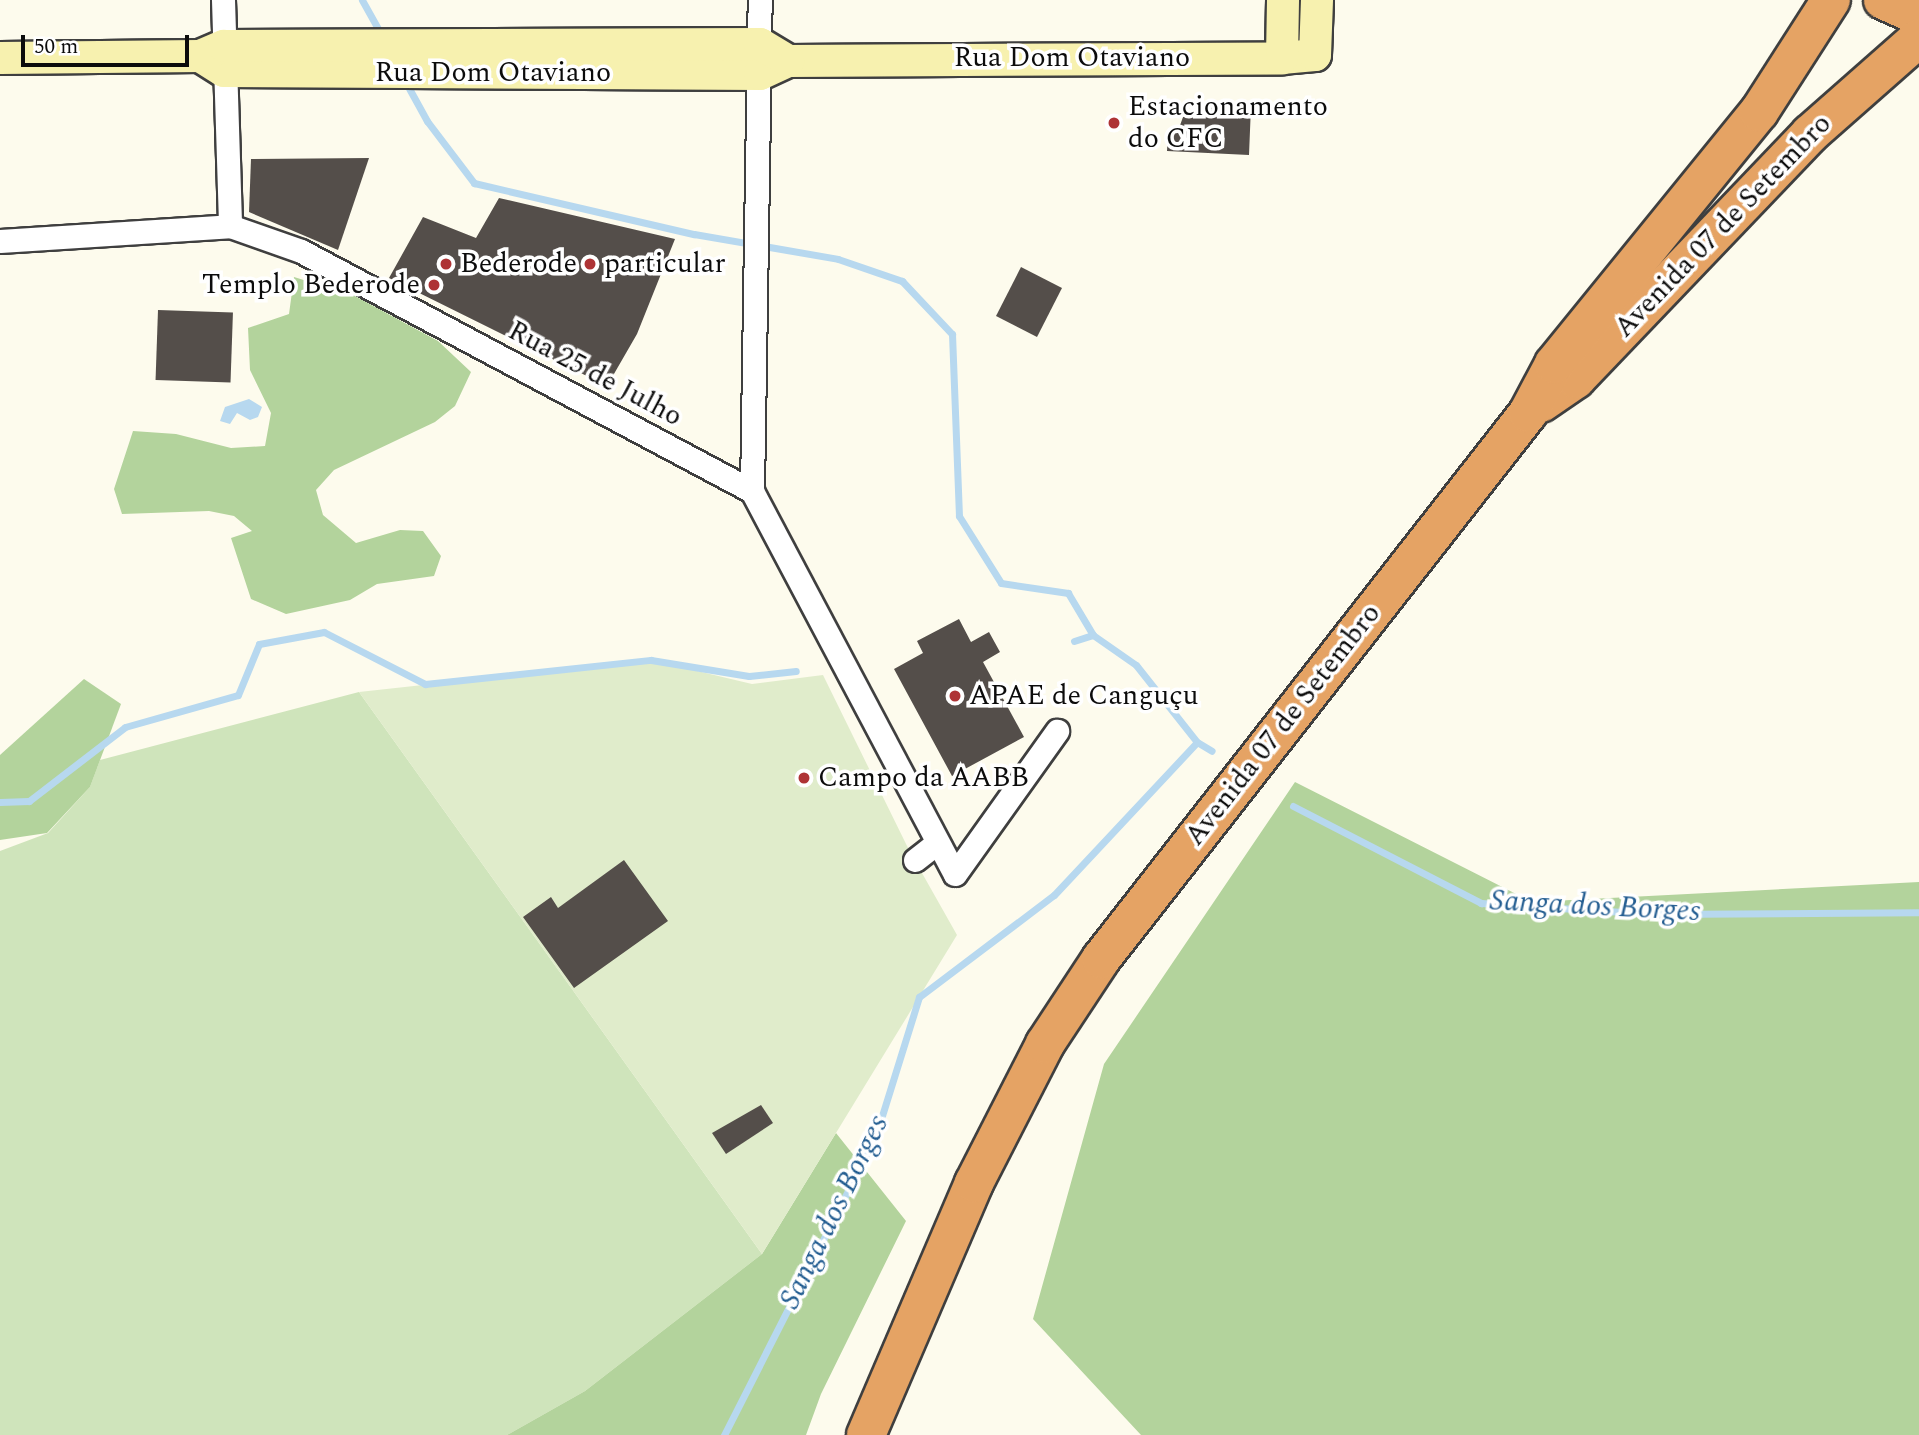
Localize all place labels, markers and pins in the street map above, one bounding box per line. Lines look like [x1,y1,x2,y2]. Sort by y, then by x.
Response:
place label: Estacionamento do CFC [1128,90,1328,156]
marker: Estacionamento do CFC [1106,115,1122,131]
place label: Bederode [460,247,577,281]
place label: particular [604,247,726,281]
marker: Bederode [438,256,454,272]
marker: particular [582,256,598,272]
place label: Templo Bederode [202,268,420,302]
marker: Templo Bederode [426,277,442,293]
place label: APAE de Canguçu [969,679,1198,713]
marker: APAE de Canguçu [947,688,963,704]
place label: Campo da AABB [818,761,1029,795]
marker: Campo da AABB [796,770,812,786]

